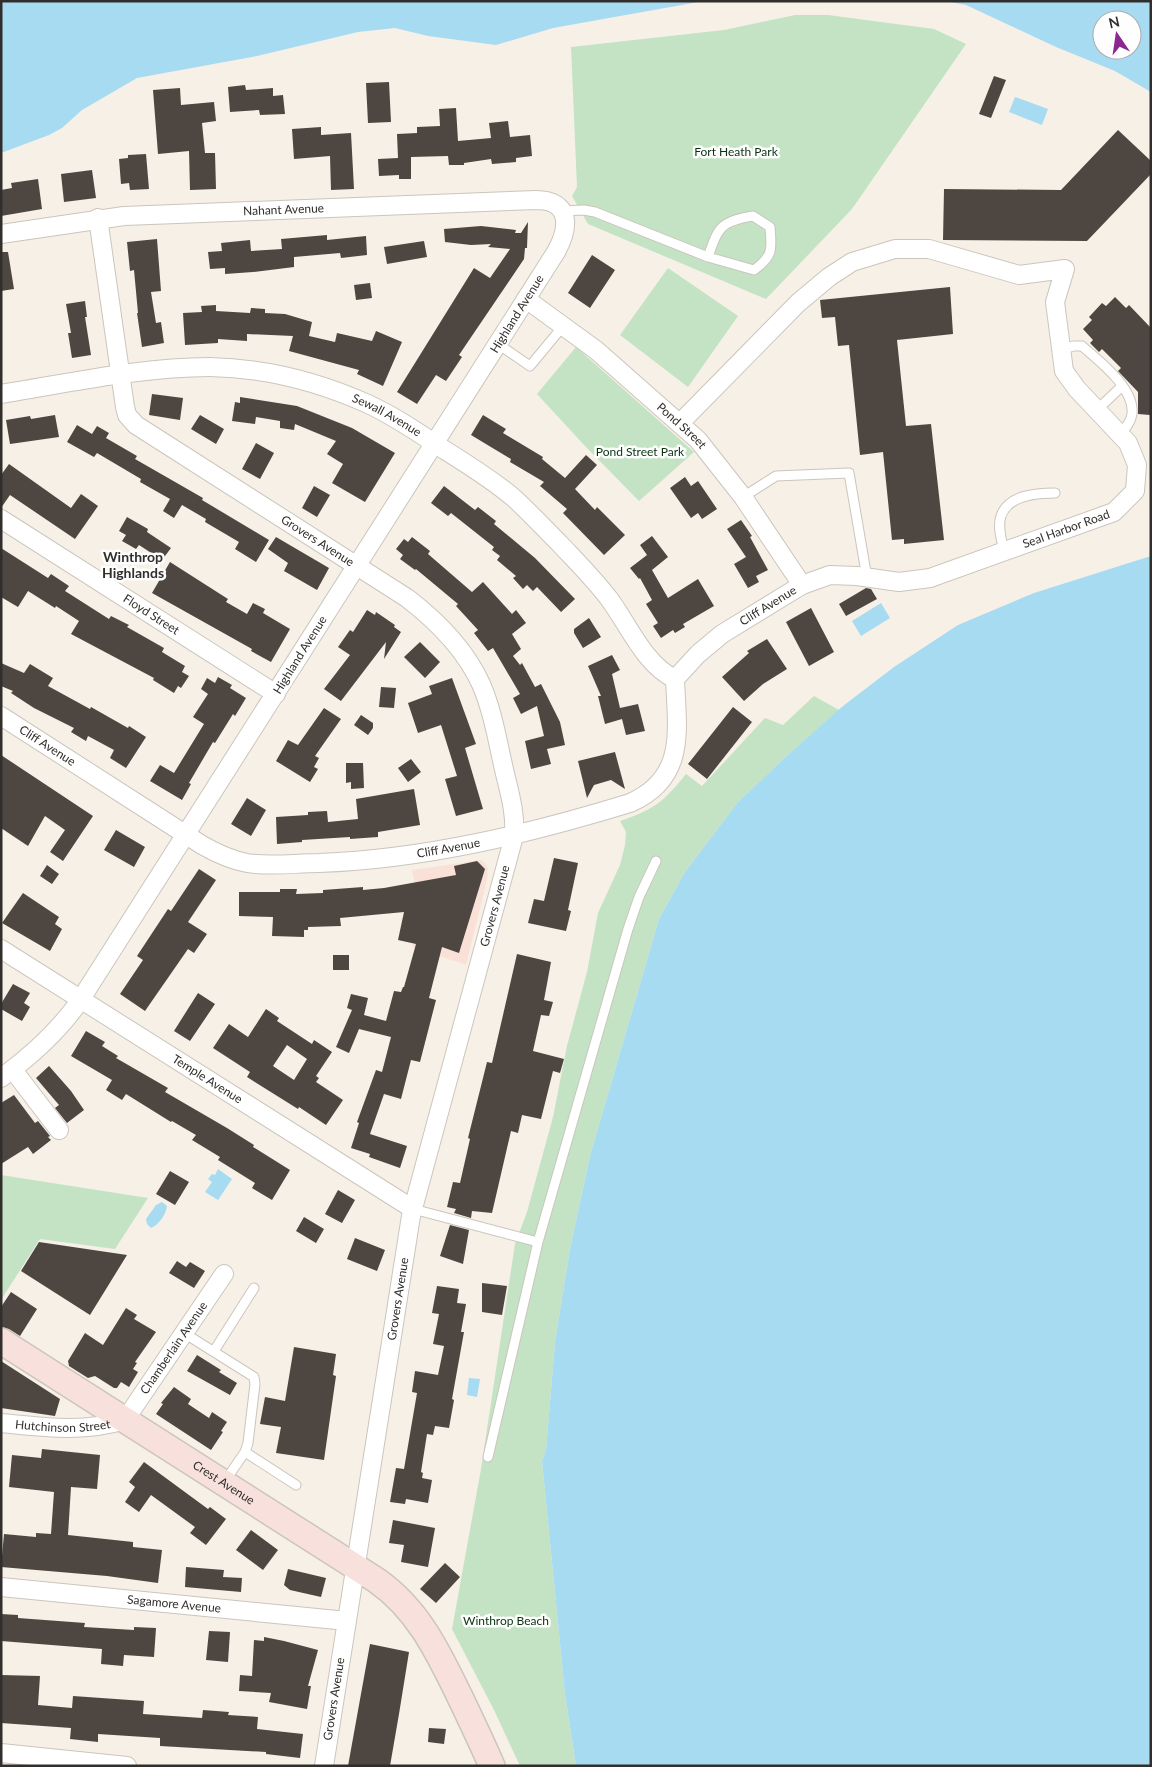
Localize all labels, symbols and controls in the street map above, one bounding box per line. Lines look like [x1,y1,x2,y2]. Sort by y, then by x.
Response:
north arrow [1092,10,1142,60]
text: N [1107,12,1121,31]
park label: Fort Heath Park [694,144,779,159]
street label: Nahant Avenue [243,200,324,218]
street label: Highland Avenue [487,272,547,356]
street label: Sewall Avenue [350,390,424,440]
street label: Pond Street [654,399,710,452]
park label: Pond Street Park [596,444,685,459]
street label: Seal Harbor Road [1020,506,1112,551]
street label: Grovers Avenue [278,512,357,569]
district label: Winthrop Highlands [102,548,164,581]
street label: Cliff Avenue [736,582,799,629]
street label: Floyd Street [121,591,183,638]
street label: Highland Avenue [270,613,330,697]
street label: Cliff Avenue [17,722,79,769]
street label: Cliff Avenue [416,835,481,861]
street label: Grovers Avenue [476,863,513,948]
street label: Temple Avenue [170,1051,246,1107]
street label: Grovers Avenue [384,1256,411,1341]
street label: Chamberlain Avenue [137,1298,210,1397]
street label: Hutchinson Street [15,1416,112,1435]
street label: Crest Avenue [190,1457,258,1508]
street label: Sagamore Avenue [127,1591,222,1616]
park label: Winthrop Beach [463,1613,549,1628]
street label: Grovers Avenue [320,1656,347,1741]

